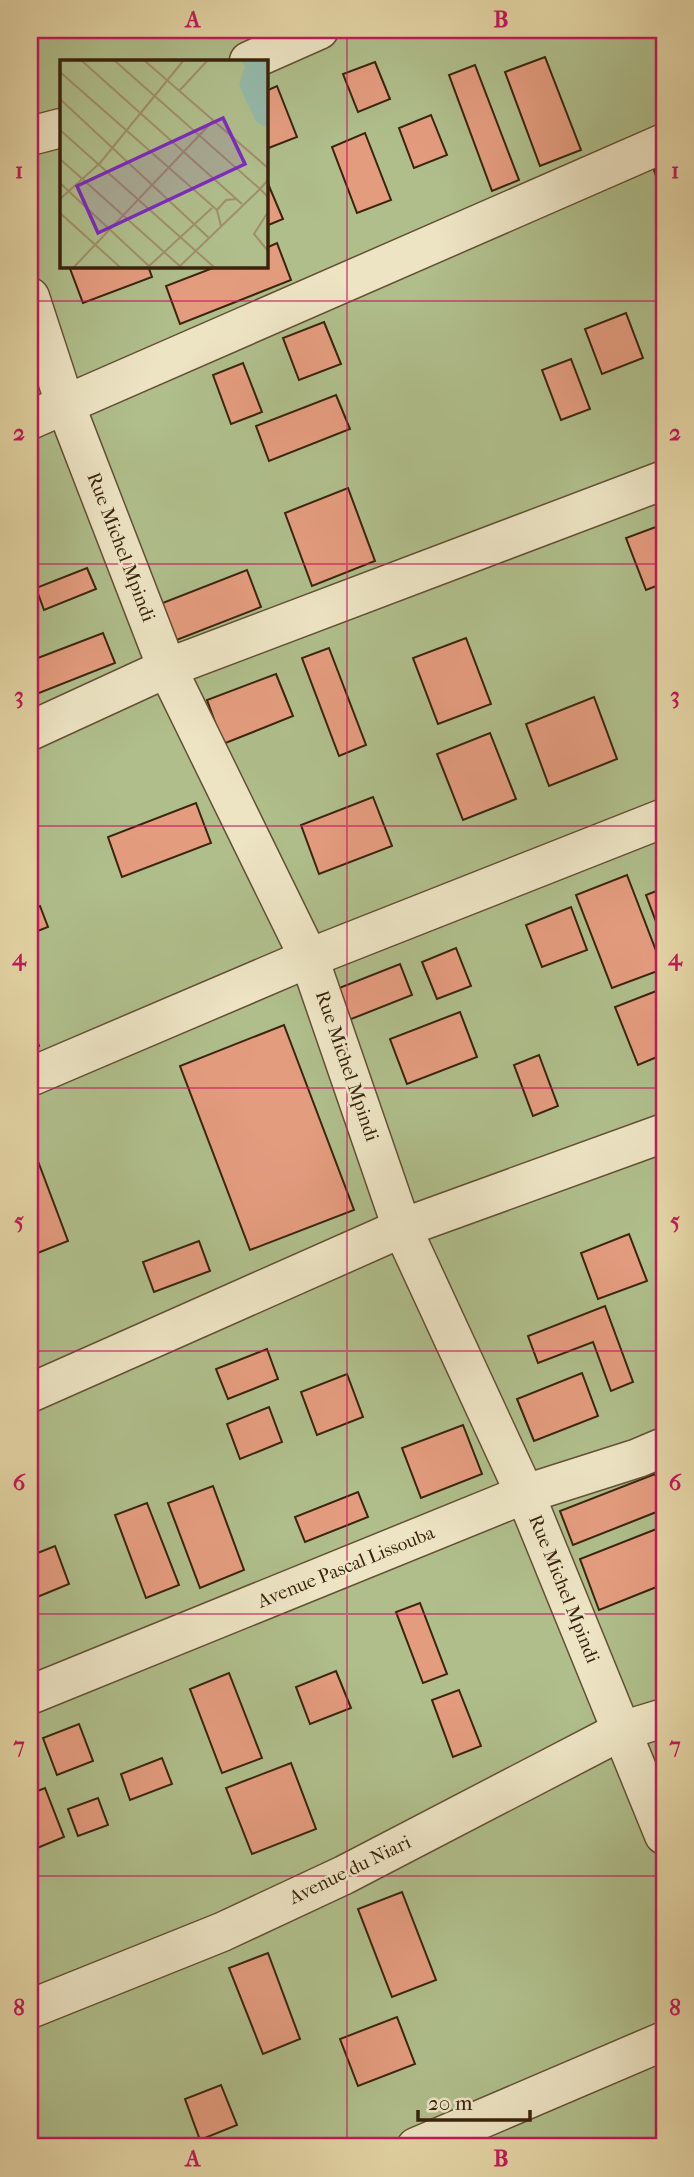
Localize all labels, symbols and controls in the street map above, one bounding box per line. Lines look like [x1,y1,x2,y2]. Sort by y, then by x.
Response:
text: A [184,6,202,33]
text: B [494,6,509,33]
inset map [60,60,268,268]
text: 1 [15,157,23,184]
text: 1 [671,157,679,184]
text: 2 [13,419,25,446]
text: 2 [669,419,681,446]
street label: Rue Michel Mpindi [82,469,160,625]
text: 3 [14,682,24,709]
text: 3 [670,682,680,709]
text: 4 [11,944,27,971]
text: 4 [667,944,683,971]
street label: Rue Michel Mpindi [311,988,383,1145]
text: 5 [14,1207,24,1234]
text: 5 [670,1207,680,1234]
text: 6 [13,1469,26,1496]
text: 6 [669,1469,682,1496]
street label: Rue Michel Mpindi [524,1512,604,1667]
street label: Avenue Pascal Lissouba [253,1521,438,1613]
text: 7 [12,1732,25,1759]
text: 7 [668,1732,681,1759]
street label: Avenue du Niari [285,1831,415,1909]
text: 8 [13,1994,25,2021]
text: 8 [669,1994,681,2021]
scale bar [418,2079,530,2123]
text: 20 m [428,2091,473,2115]
text: A [184,2145,202,2172]
text: B [494,2145,509,2172]

